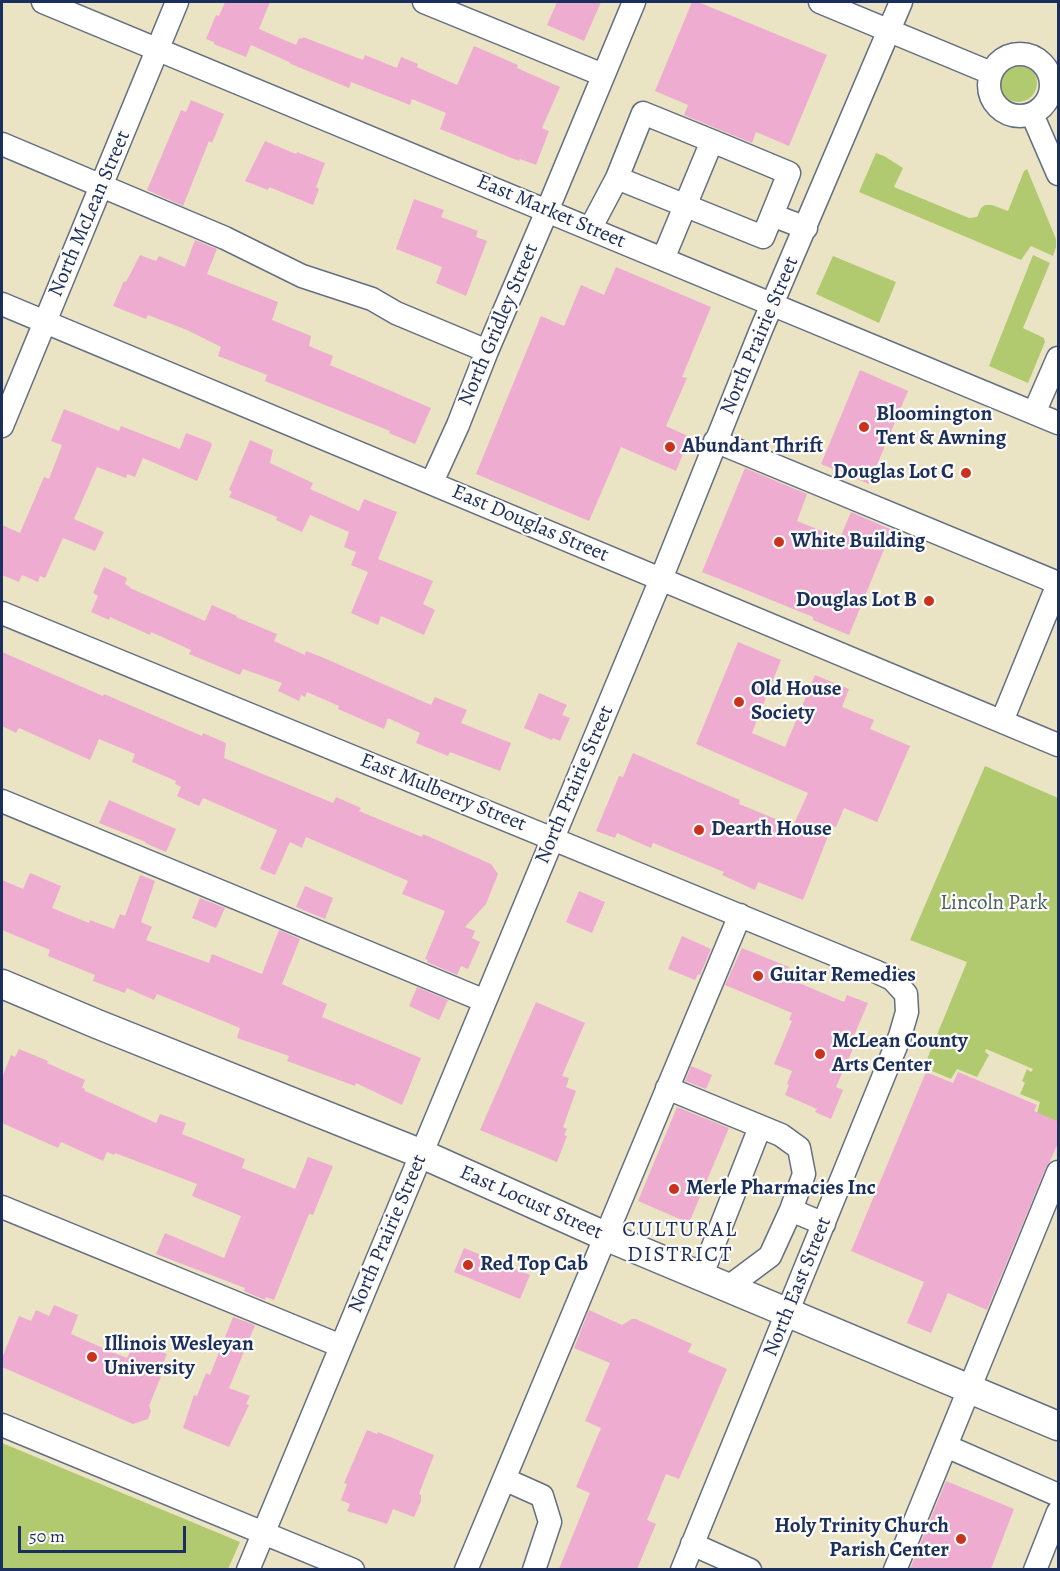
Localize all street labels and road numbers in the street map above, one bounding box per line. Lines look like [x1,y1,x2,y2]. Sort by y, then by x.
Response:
street label: North McLean Street [44,127,136,301]
street label: East Market Street [473,169,629,255]
street label: North Gridley Street [453,240,545,410]
street label: North Prairie Street [715,253,805,419]
street label: East Douglas Street [448,480,612,568]
street label: North Prairie Street [530,702,620,868]
street label: East Mulberry Street [356,748,530,838]
street label: North Prairie Street [343,1151,433,1317]
street label: East Locust Street [456,1160,606,1246]
street label: North East Street [759,1213,837,1361]

